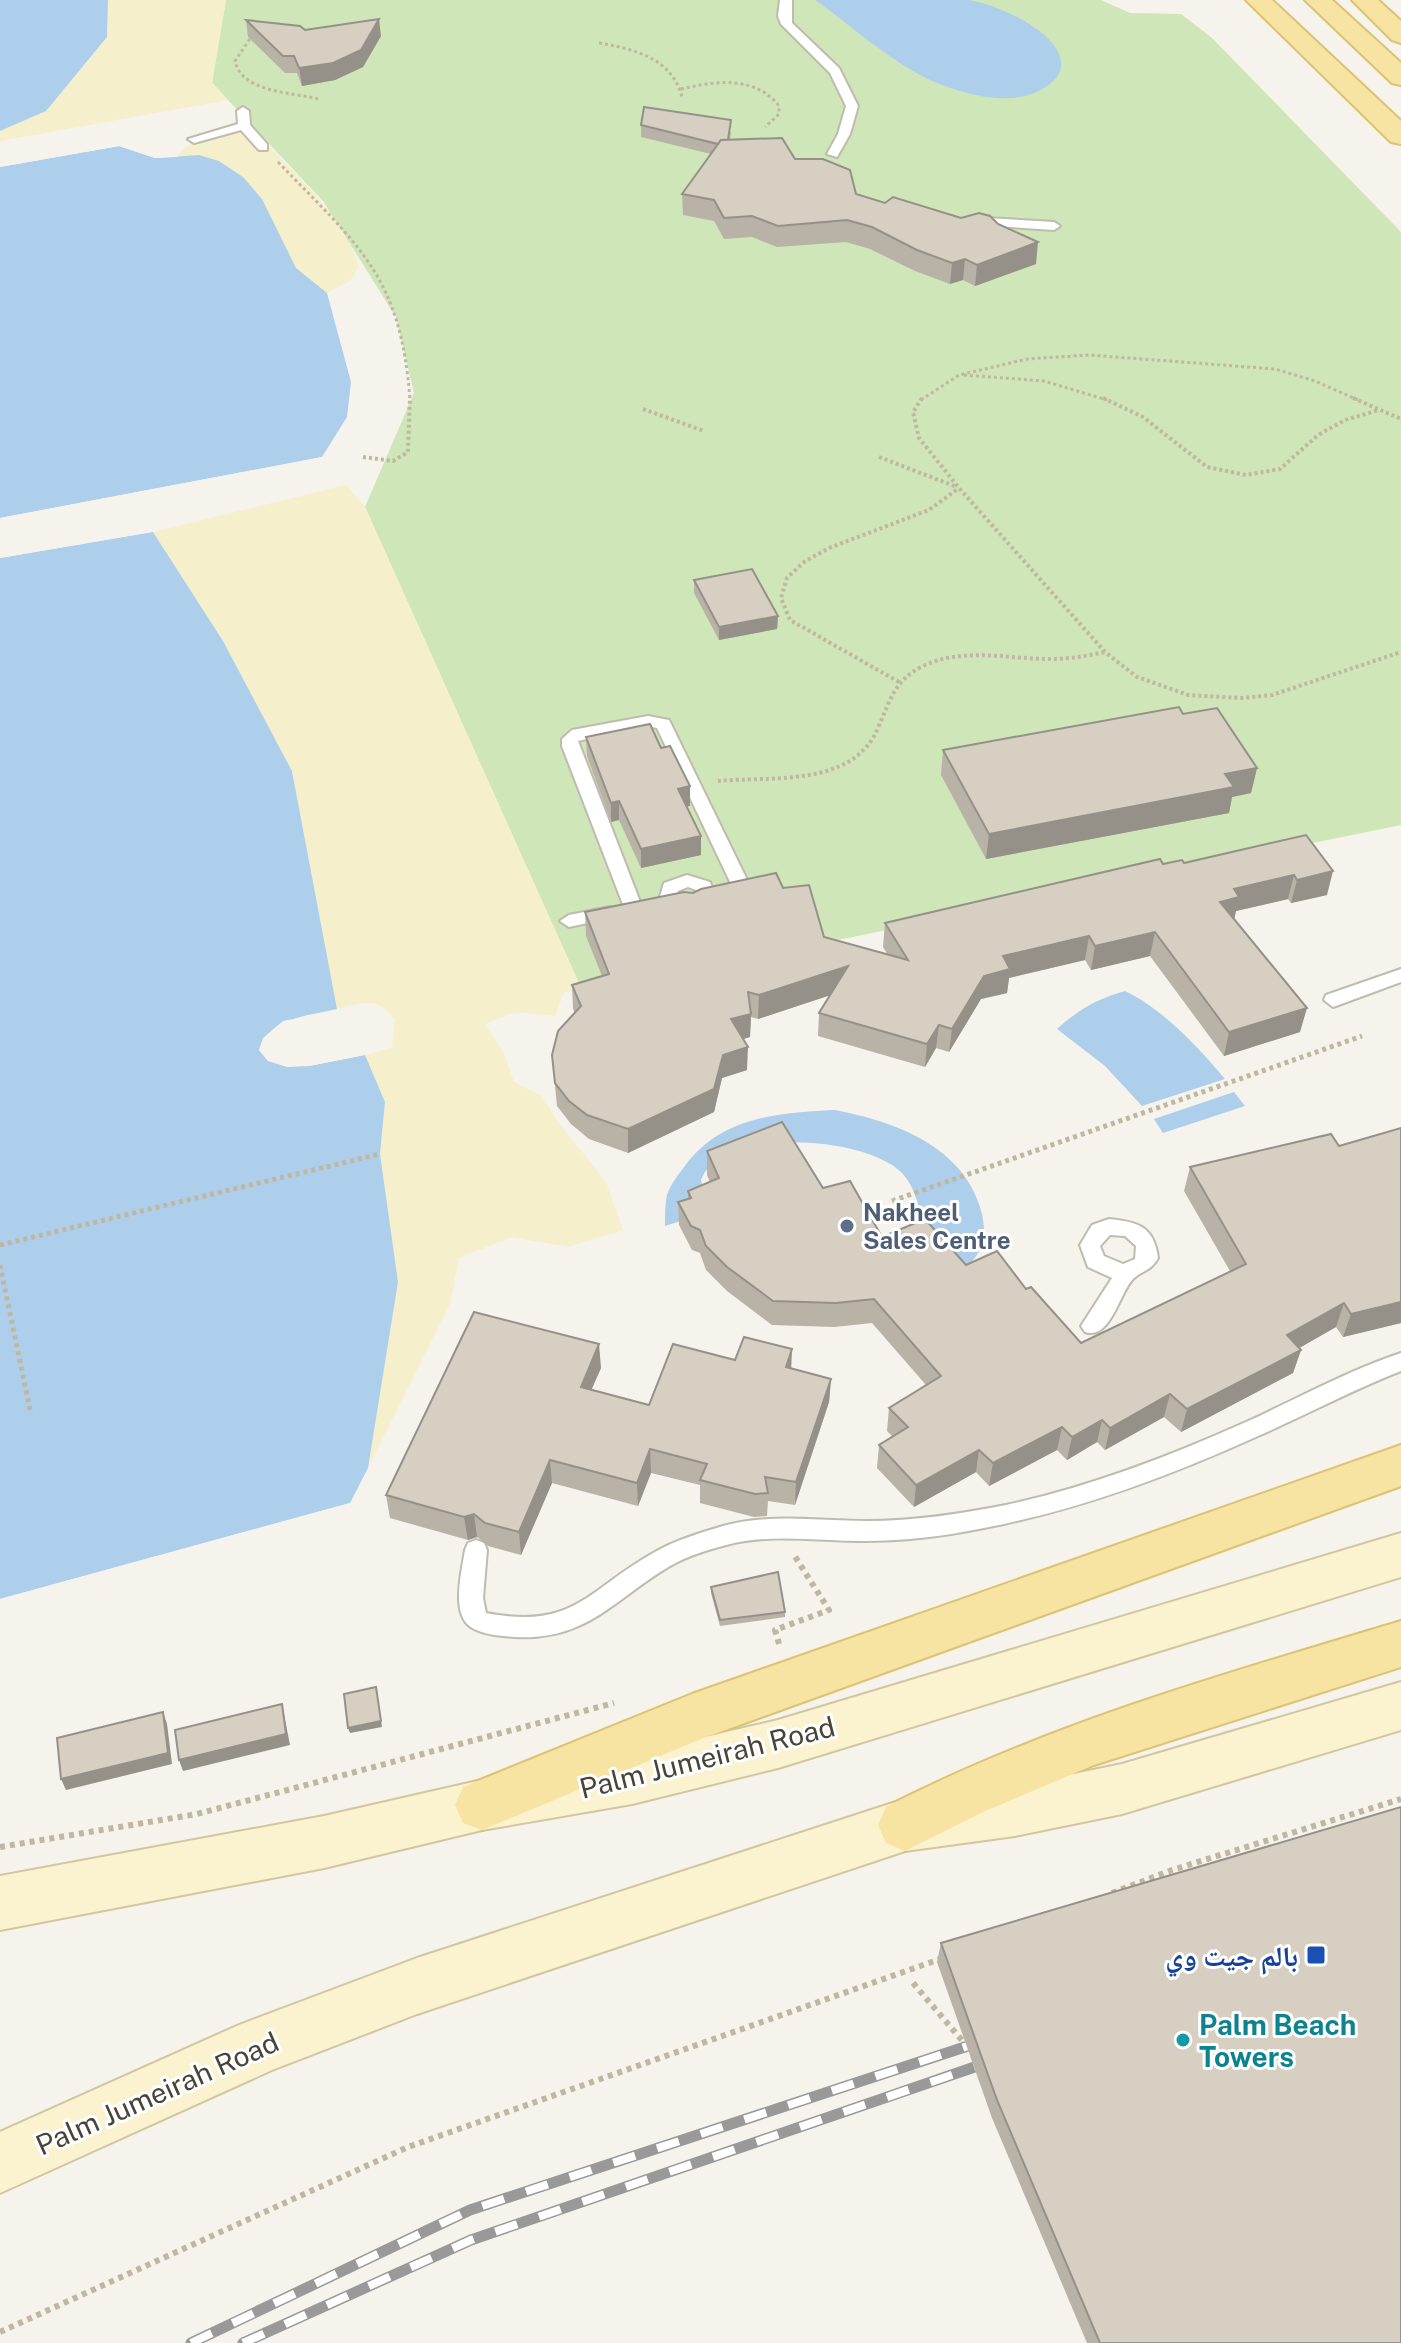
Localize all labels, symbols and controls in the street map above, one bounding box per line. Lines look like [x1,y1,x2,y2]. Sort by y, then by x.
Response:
place label: Nakheel Sales Centre [863,1198,1011,1254]
marker: Nakheel Sales Centre [838,1217,856,1235]
street label: Palm Jumeirah Road [576,1709,838,1805]
place label: بالم جيت وي [1165,1939,1298,1978]
marker: بالم جيت وي [1305,1944,1327,1966]
place label: Palm Beach Towers [1199,2008,1356,2073]
street label: Palm Jumeirah Road [31,2025,283,2161]
marker: Palm Beach Towers [1174,2031,1192,2049]

